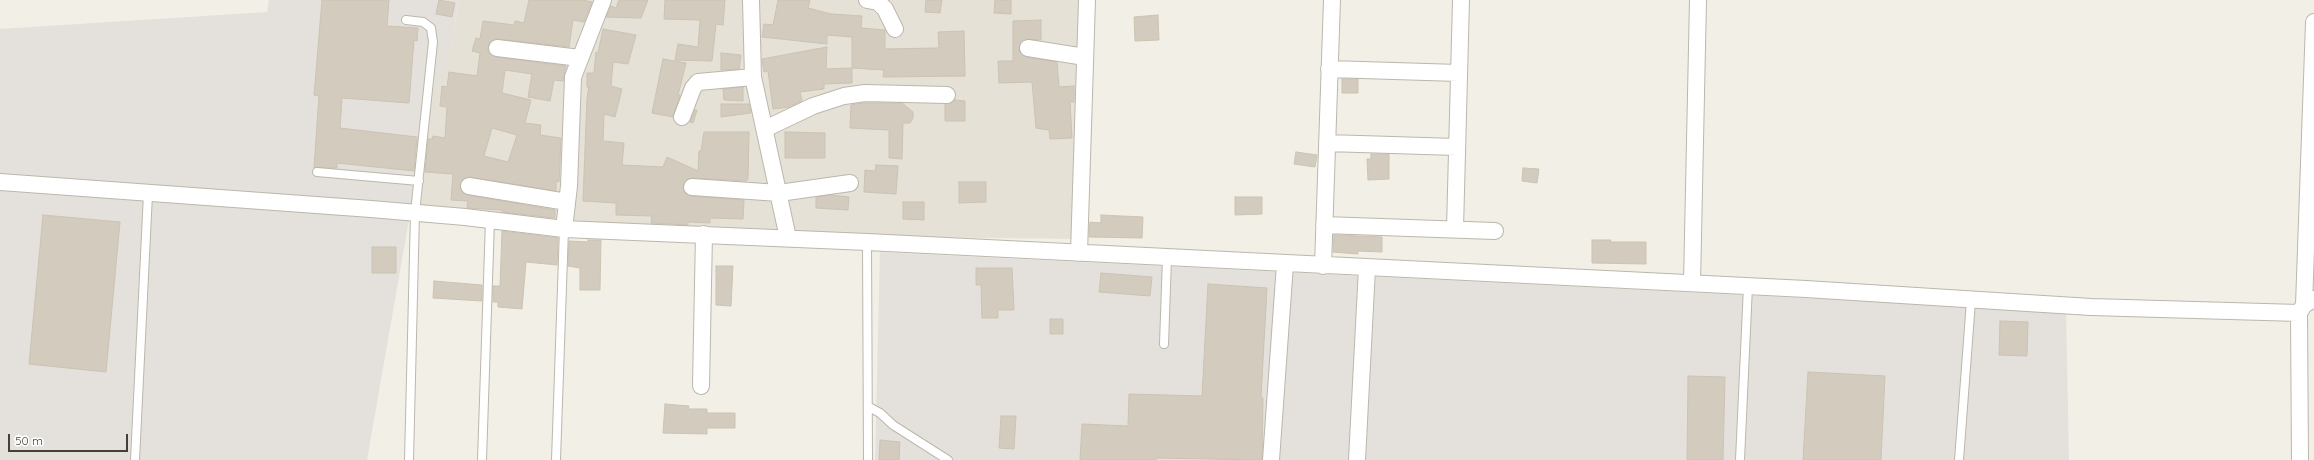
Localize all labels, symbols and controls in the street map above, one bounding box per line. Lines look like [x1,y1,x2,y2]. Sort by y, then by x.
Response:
scale bar [10,426,130,452]
text: 50 m [15,433,43,448]

